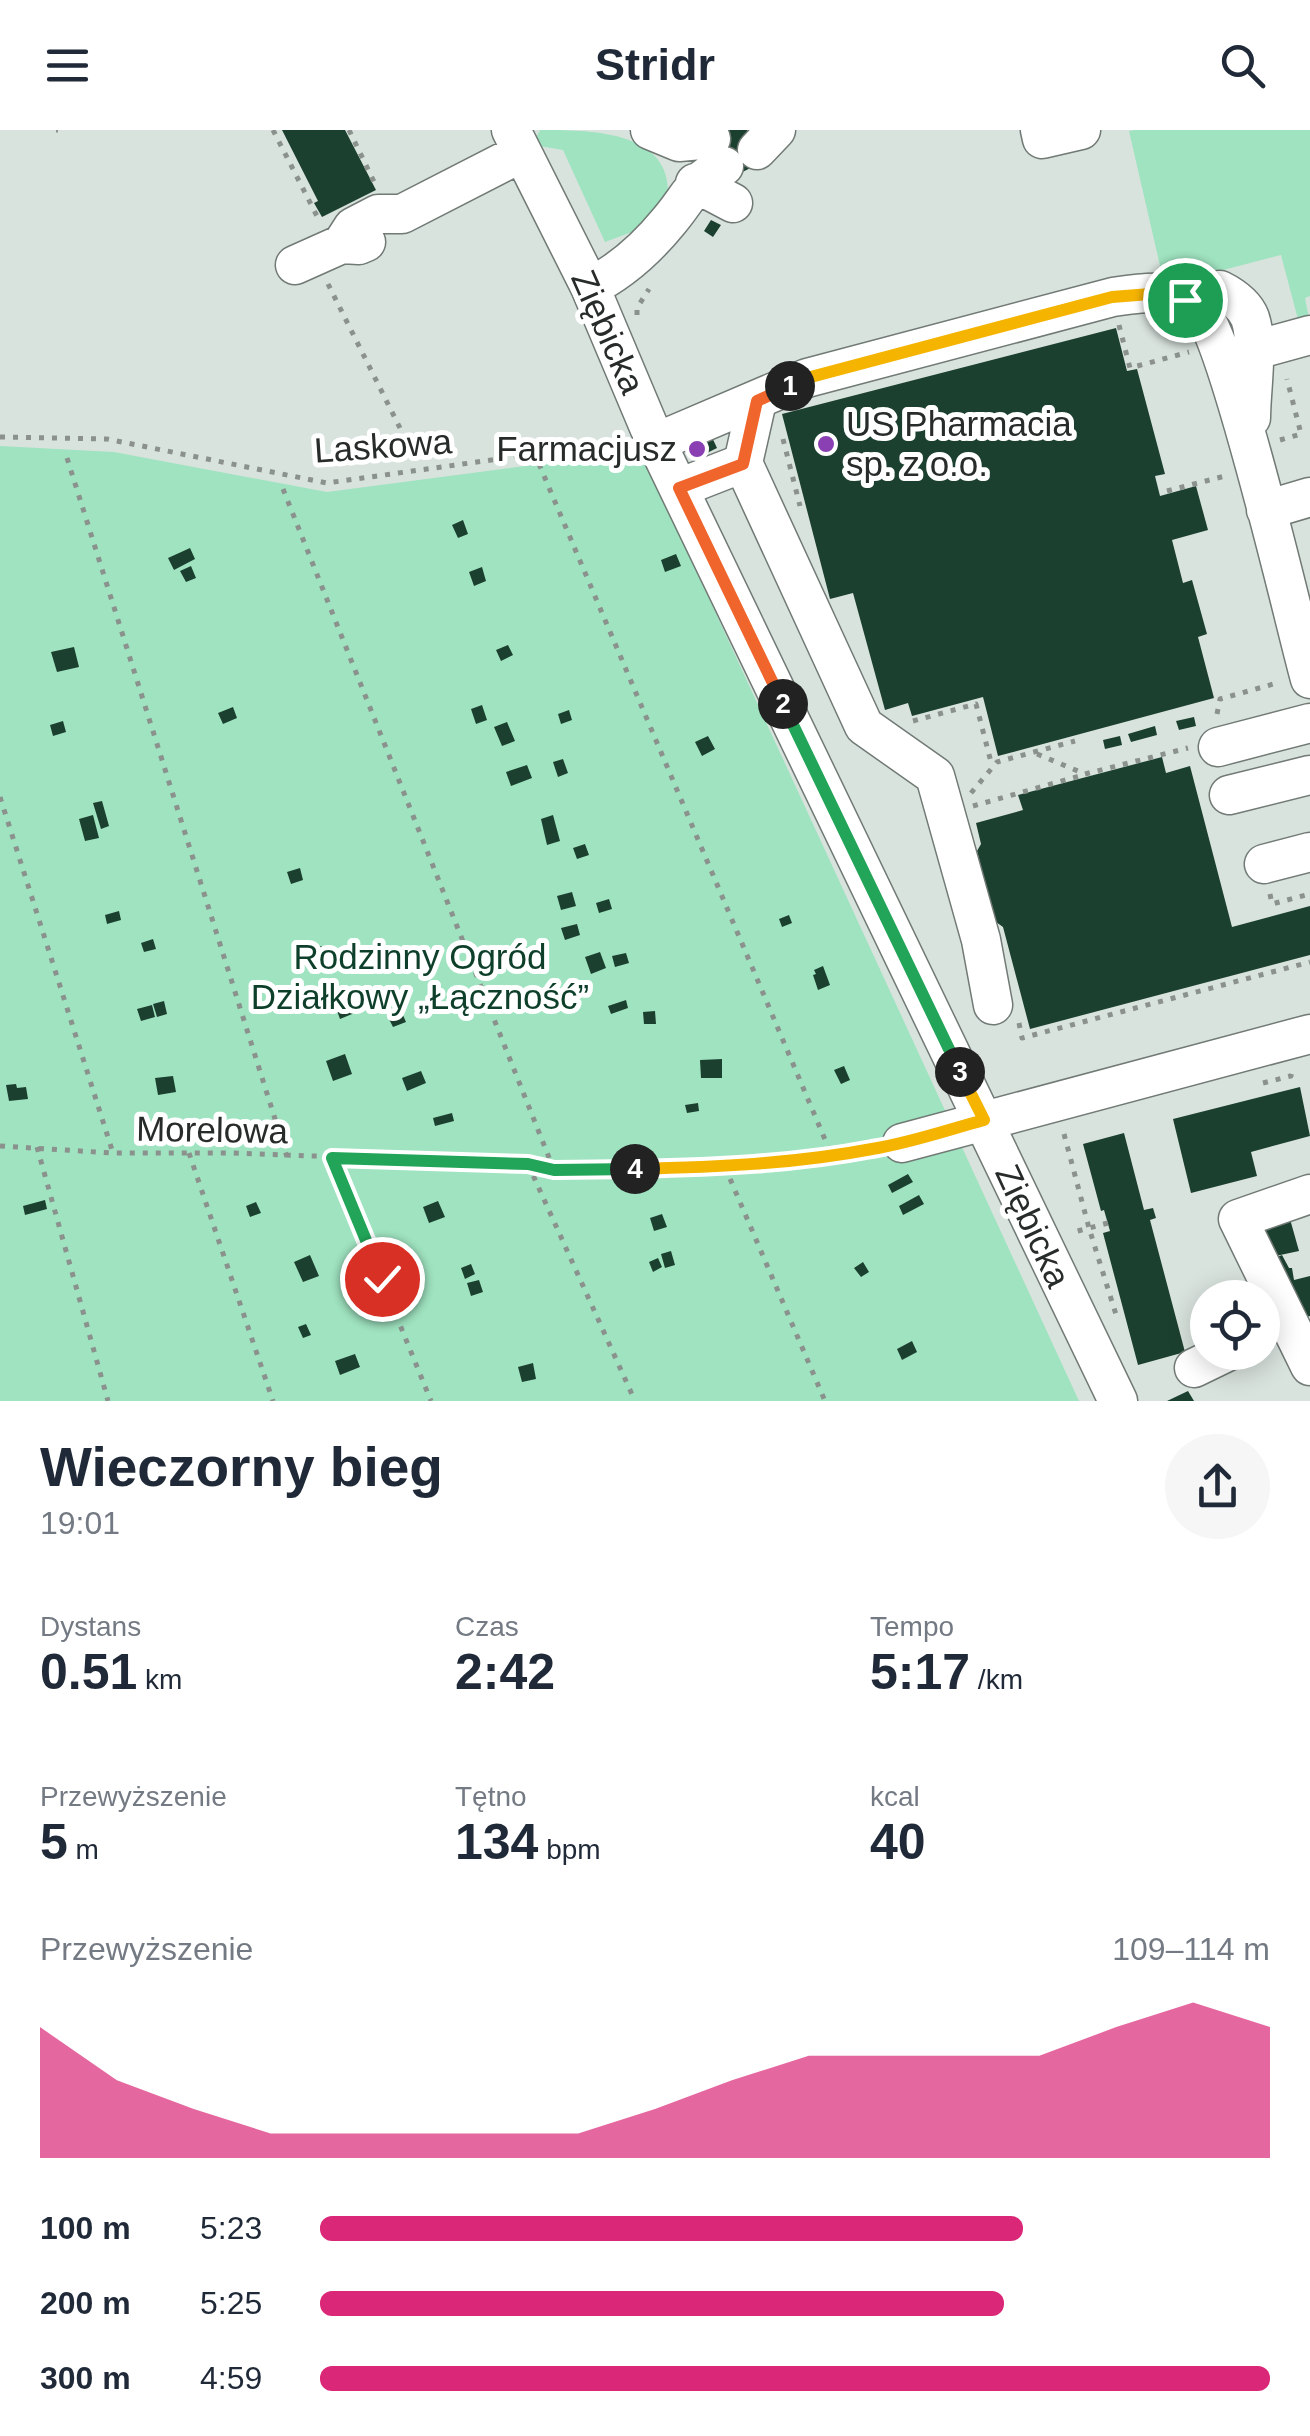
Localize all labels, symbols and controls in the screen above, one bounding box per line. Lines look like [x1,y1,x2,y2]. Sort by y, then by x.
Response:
icon: menu [40,38,95,93]
icon: search [1215,38,1270,93]
text: Stridr [595,39,715,90]
pin [1143,258,1228,343]
street label: Ziębicka [564,264,653,400]
icon: arrive [1158,273,1213,328]
pin: 1 [765,361,815,411]
text: 1 [782,370,798,401]
place label: US Pharmacia sp. z o.o. [846,404,1072,483]
street label: Laskowa [313,421,454,470]
place label: Farmacjusz [496,429,677,468]
marker: US Pharmacia sp. z o.o. [815,433,837,455]
marker: Farmacjusz [686,438,708,460]
pin: 2 [758,679,808,729]
text: 2 [775,688,791,719]
park label: Rodzinny Ogród Działkowy „Łączność” [251,937,589,1016]
pin: 3 [935,1047,985,1097]
text: 3 [952,1056,968,1087]
street label: Morelowa [136,1109,289,1150]
pin: 4 [610,1144,660,1194]
text: 4 [627,1153,643,1184]
street label: Ziębicka [988,1158,1079,1294]
pin [340,1237,425,1322]
icon: check [355,1252,410,1307]
map controls [1190,1280,1280,1370]
button: locate [1190,1280,1280,1370]
button: share [1165,1434,1270,1539]
text: Wieczorny bieg [40,1436,443,1498]
text: 19:01 [40,1505,120,1541]
text: Dystans [40,1611,141,1642]
text: Czas [455,1611,519,1642]
text: Tempo [870,1611,954,1642]
text: 0.51 [40,1644,137,1700]
text: 2:42 [455,1644,555,1700]
text: 5:17 [870,1644,970,1700]
text: km [137,1664,182,1695]
text: /km [970,1664,1023,1695]
text: Przewyższenie [40,1781,227,1812]
text: Tętno [455,1781,527,1812]
text: kcal [870,1781,920,1812]
text: 5 [40,1814,68,1870]
text: 134 [455,1814,538,1870]
text: 40 [870,1814,926,1870]
text: m [68,1834,99,1865]
text: bpm [538,1834,601,1865]
text: Przewyższenie [40,1931,253,1967]
text: 109–114 m [1112,1931,1270,1967]
text: 100 m [40,2210,131,2246]
text: 5:23 [200,2210,262,2246]
text: 200 m [40,2285,131,2321]
text: 5:25 [200,2285,262,2321]
text: 300 m [40,2360,131,2396]
text: 4:59 [200,2360,262,2396]

